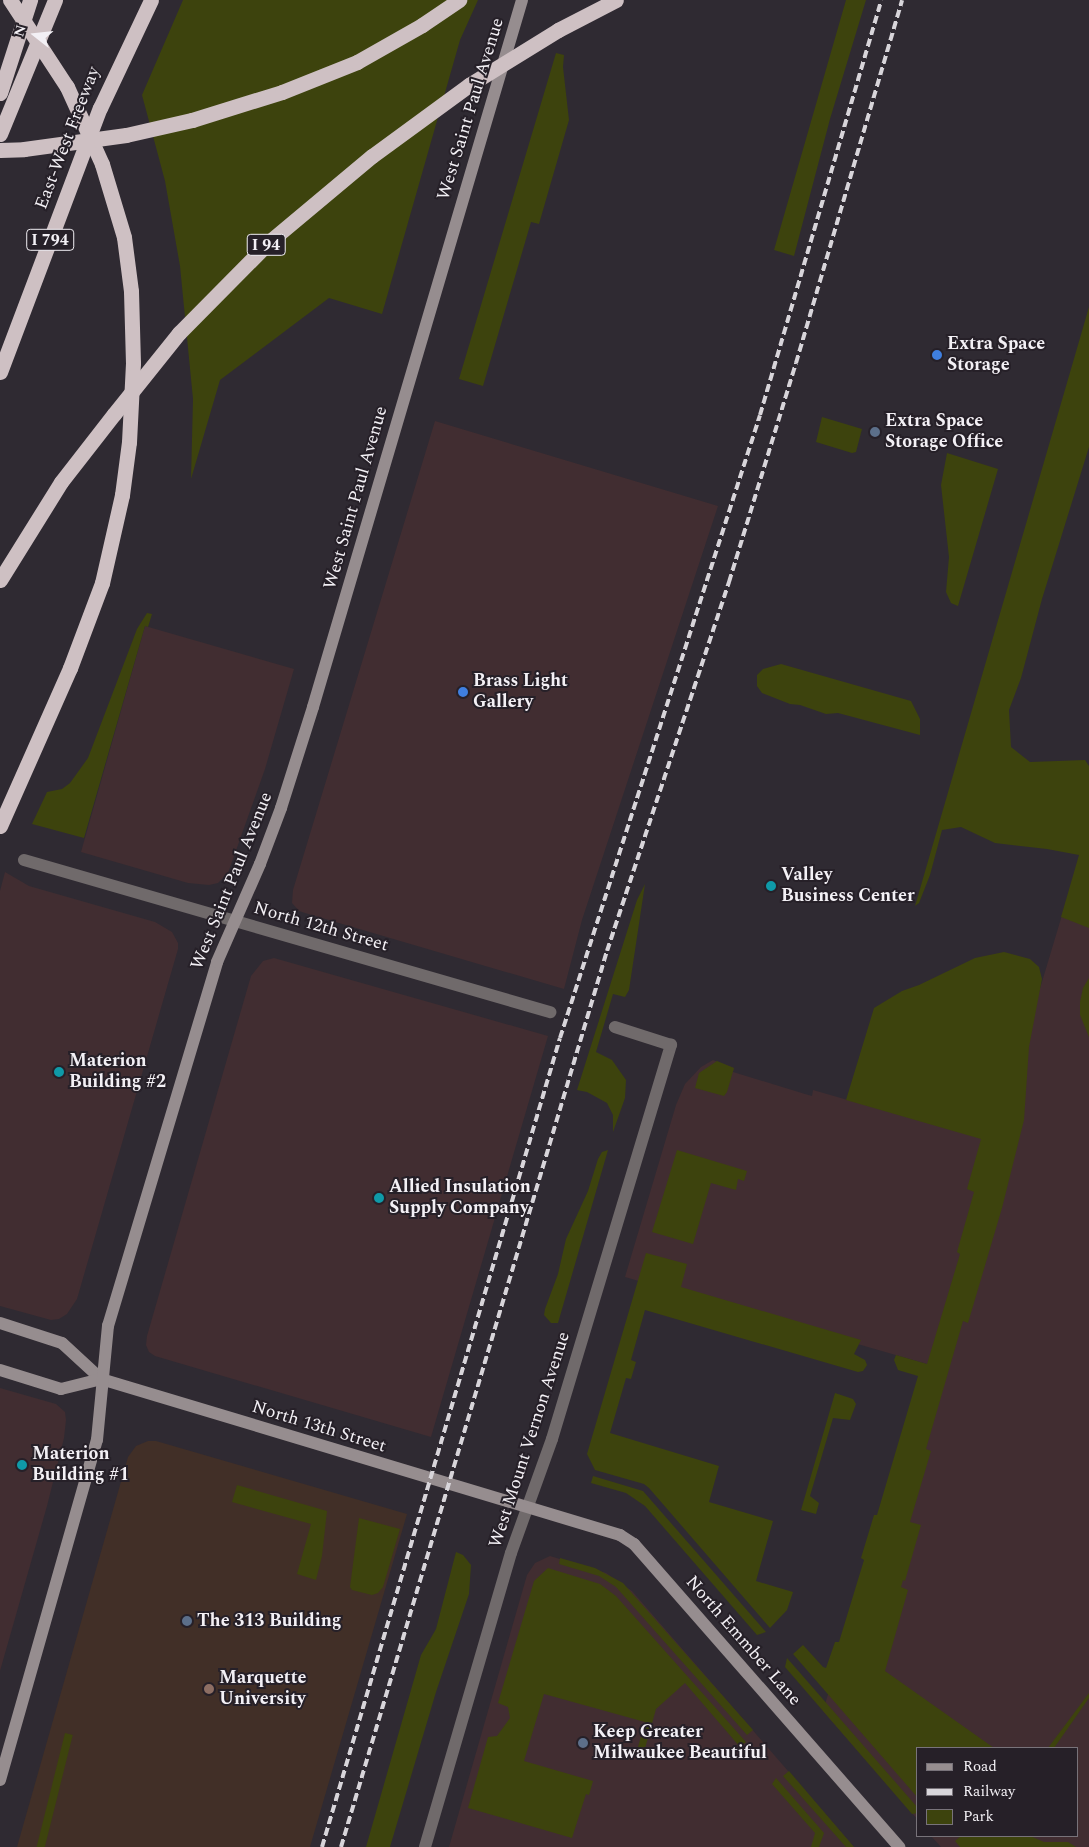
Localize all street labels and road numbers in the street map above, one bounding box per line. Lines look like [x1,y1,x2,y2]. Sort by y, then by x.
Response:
street label: West Saint Paul Avenue [433,15,509,203]
street label: East-West Freeway [31,64,105,212]
road number: I 794 [25,226,75,254]
road number: I 94 [246,232,286,258]
street label: West Saint Paul Avenue [320,404,392,592]
street label: West Saint Paul Avenue [187,789,277,973]
street label: North 12th Street [251,897,391,957]
street label: West Mount Vernon Avenue [485,1329,575,1551]
street label: North 13th Street [249,1396,389,1458]
street label: North Emmber Lane [681,1572,805,1710]

